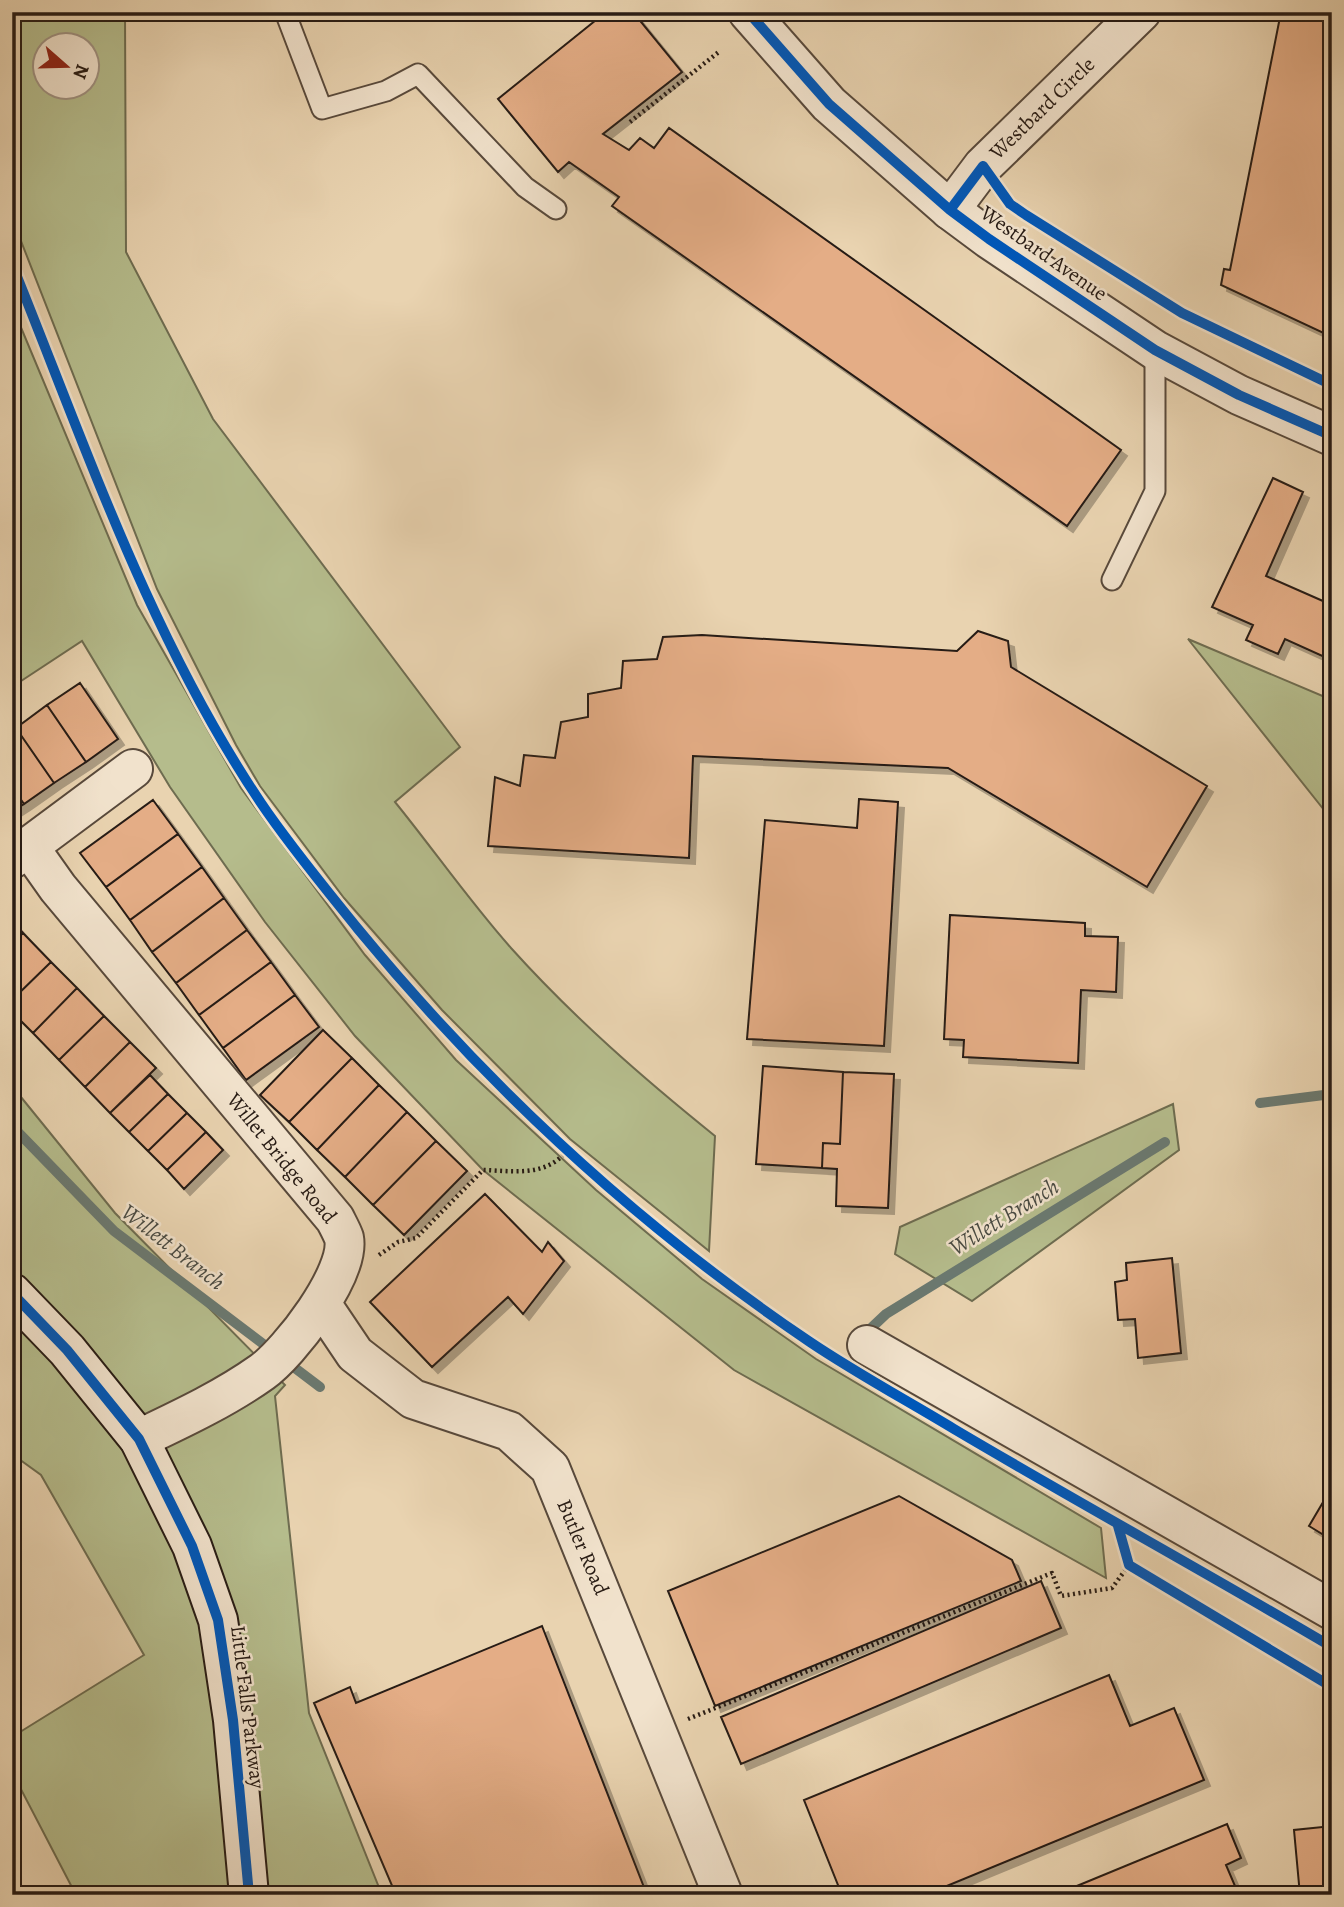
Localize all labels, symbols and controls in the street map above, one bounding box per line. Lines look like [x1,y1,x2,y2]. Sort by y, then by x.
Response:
north arrow [32,32,102,102]
street label: Westbard Circle [982,51,1101,166]
text: N [66,61,96,83]
street label: Westbard Avenue [974,198,1113,307]
street label: Willet Bridge Road [220,1086,344,1230]
water label: Willett Branch [943,1171,1065,1263]
water label: Willett Branch [114,1197,232,1297]
street label: Butler Road [550,1495,616,1600]
street label: Little Falls Parkway [224,1624,272,1791]

